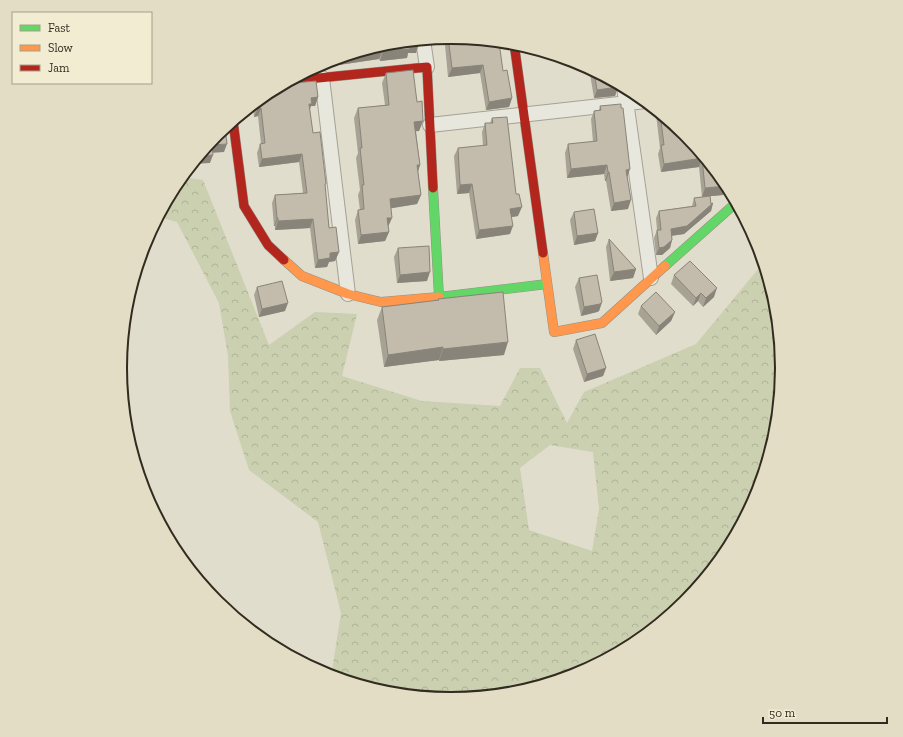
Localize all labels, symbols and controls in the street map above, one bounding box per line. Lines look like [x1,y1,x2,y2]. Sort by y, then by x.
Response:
legend [12,12,152,84]
text: Fast [48,21,71,35]
text: Slow [48,41,74,55]
text: Jam [48,61,70,75]
scale bar [763,699,887,725]
text: 50 m [769,706,796,720]

